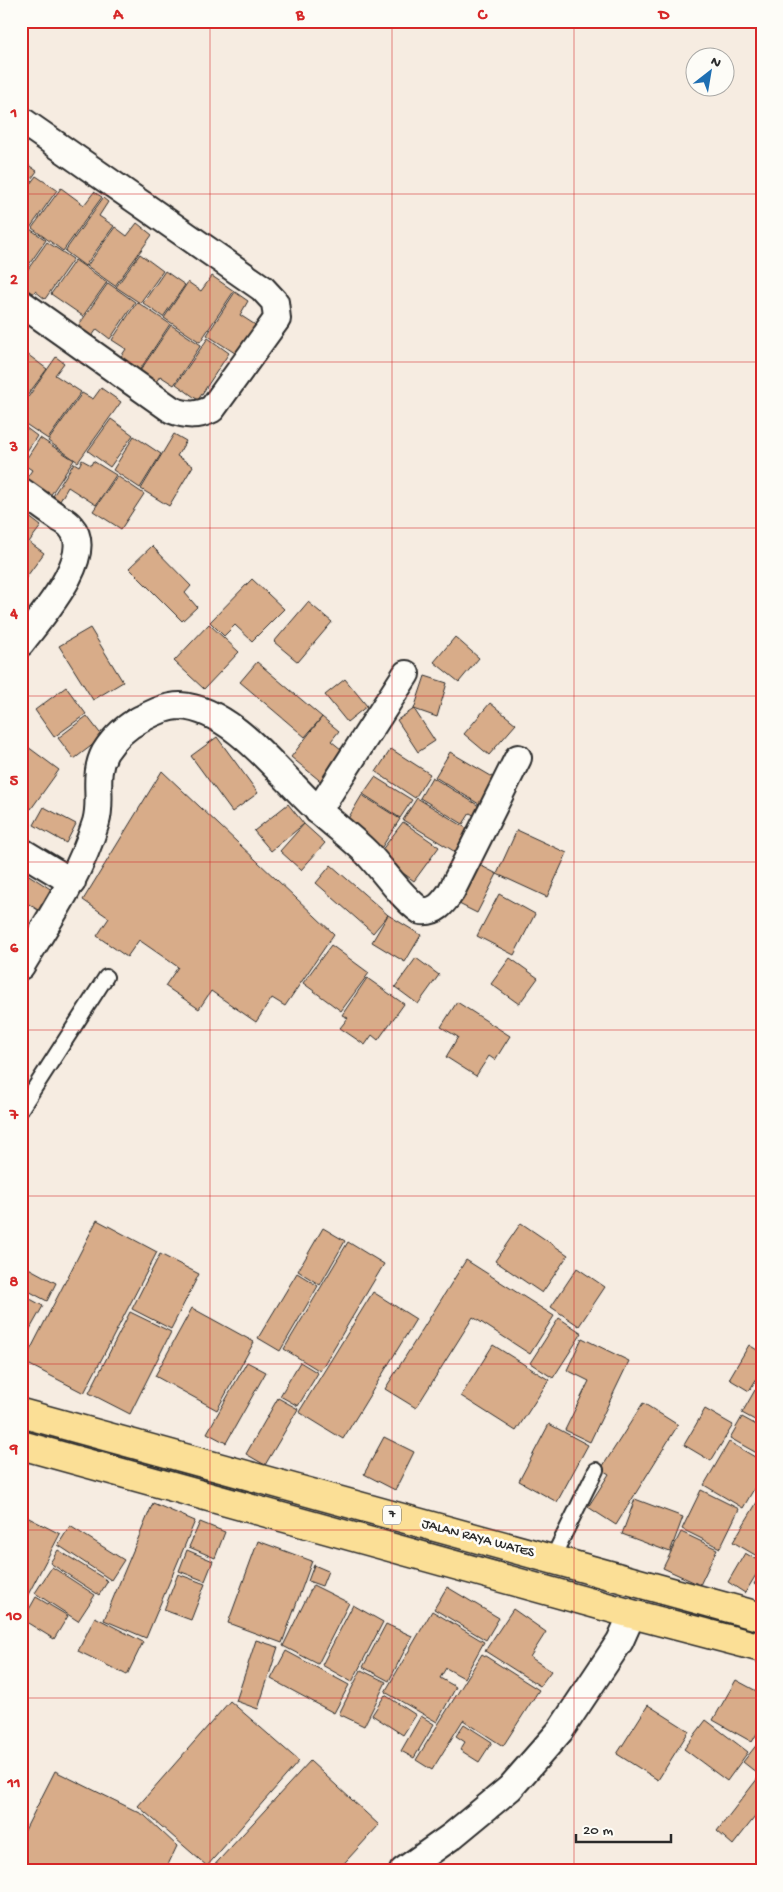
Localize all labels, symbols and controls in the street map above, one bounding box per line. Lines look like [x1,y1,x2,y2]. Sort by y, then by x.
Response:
text: A [112,7,124,26]
text: B [295,7,305,26]
text: C [477,7,488,26]
text: D [657,7,670,26]
north arrow [686,48,736,98]
text: N [707,53,724,73]
text: 1 [10,105,17,124]
text: 2 [10,272,18,291]
text: 3 [9,439,18,458]
text: 4 [9,606,18,625]
text: 5 [10,773,19,792]
text: 6 [10,940,19,959]
text: 7 [9,1107,19,1126]
text: 8 [10,1274,19,1293]
text: 9 [9,1441,18,1460]
road number: 7 [383,1506,401,1524]
street label: JALAN RAYA WATES [420,1516,537,1562]
text: 10 [5,1608,22,1627]
text: 11 [7,1775,20,1794]
scale bar [576,1812,670,1844]
text: 20 m [583,1822,613,1840]

